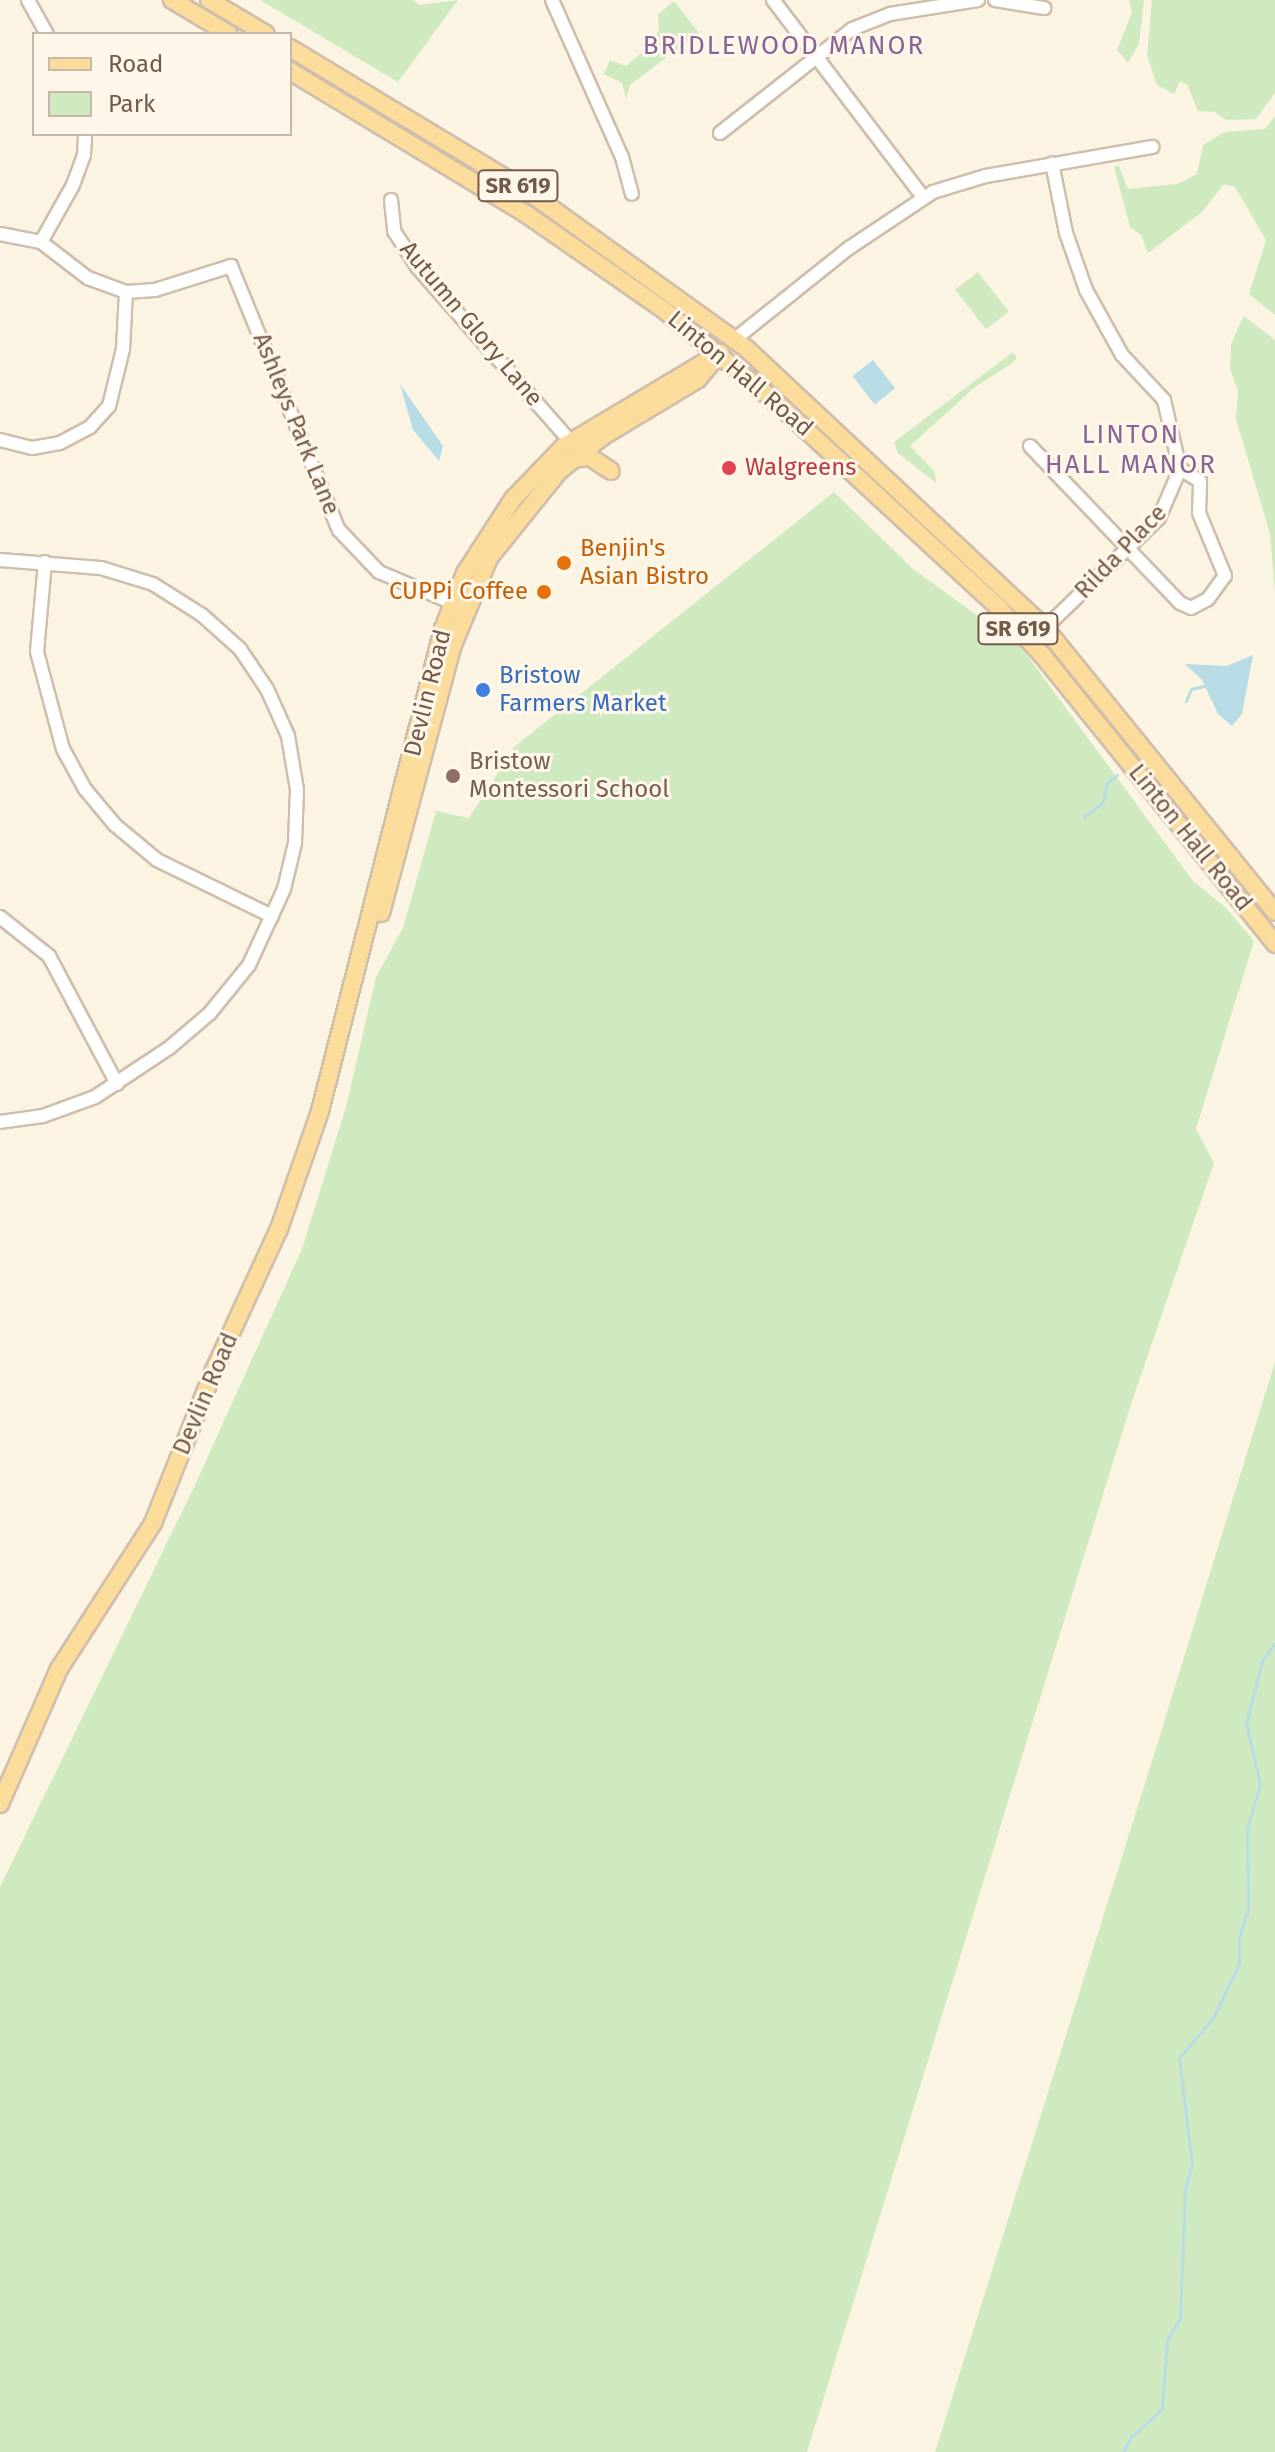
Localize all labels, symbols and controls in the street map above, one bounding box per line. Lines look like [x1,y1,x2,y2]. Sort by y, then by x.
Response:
district label: BRIDLEWOOD MANOR [643,30,925,62]
legend [32,32,292,136]
text: Road [108,50,163,78]
text: Park [108,90,155,118]
road number: SR 619 [476,168,560,204]
street label: Autumn Glory Lane [394,236,548,412]
street label: Linton Hall Road [662,305,818,443]
street label: Ashleys Park Lane [246,329,346,519]
district label: LINTON HALL MANOR [1045,419,1217,480]
place label: Walgreens [745,454,856,482]
marker: Walgreens [720,459,738,477]
street label: Rilda Place [1069,499,1173,605]
place label: Benjin's Asian Bistro [580,535,709,591]
marker: Benjin's Asian Bistro [555,554,573,572]
place label: CUPPi Coffee [389,578,528,606]
marker: CUPPi Coffee [535,583,553,601]
road number: SR 619 [976,611,1060,647]
street label: Devlin Road [398,627,458,759]
place label: Bristow Farmers Market [499,662,667,718]
marker: Bristow Farmers Market [474,681,492,699]
place label: Bristow Montessori School [469,748,669,804]
street label: Linton Hall Road [1122,759,1258,917]
marker: Bristow Montessori School [444,767,462,785]
street label: Devlin Road [167,1329,245,1459]

